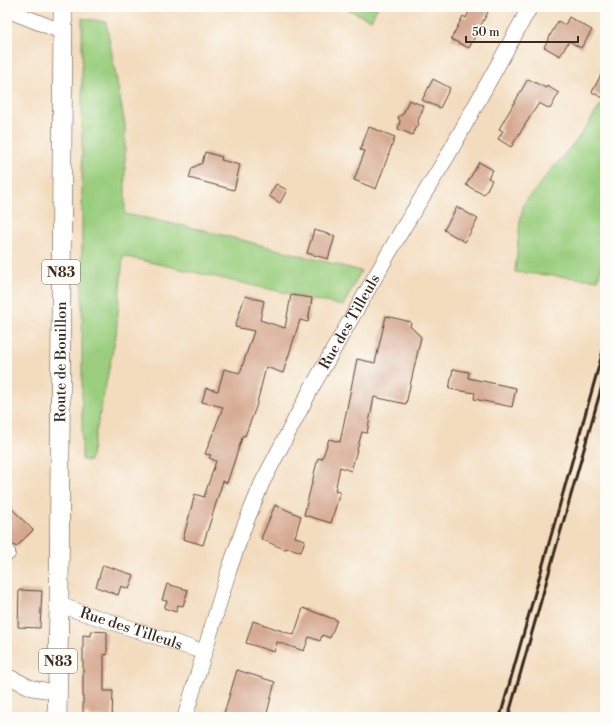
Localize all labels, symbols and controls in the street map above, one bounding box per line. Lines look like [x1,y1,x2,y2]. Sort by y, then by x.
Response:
scale bar [466,18,578,44]
text: 50 m [472,25,500,40]
road number: N83 [42,260,80,284]
street label: Rue des Tilleuls [315,271,385,373]
street label: Route de Bouillon [51,301,71,423]
street label: Rue des Tilleuls [77,603,185,654]
road number: N83 [39,649,77,673]

